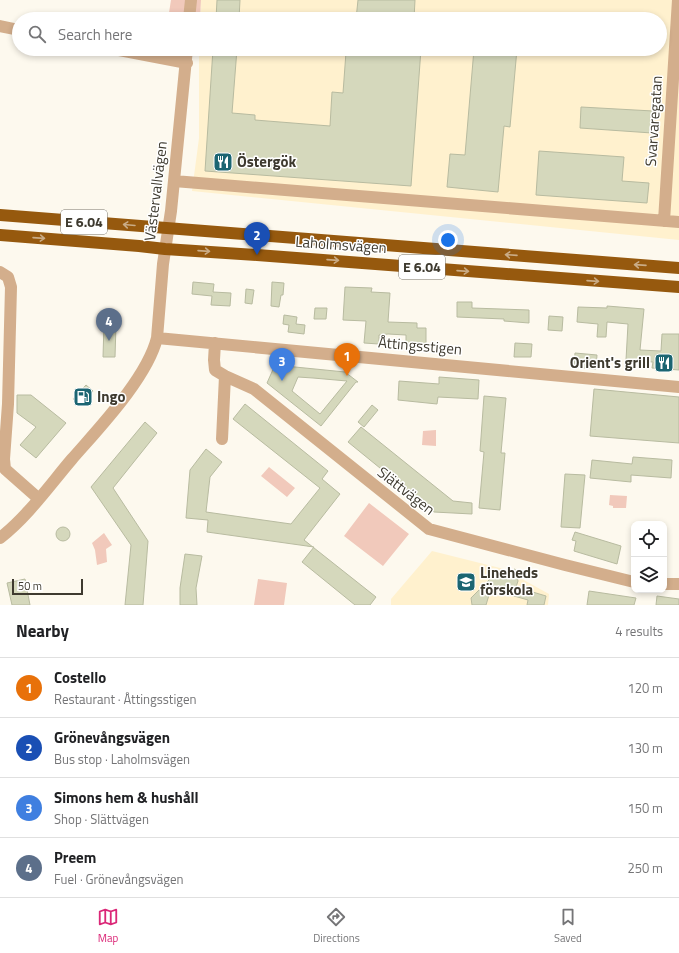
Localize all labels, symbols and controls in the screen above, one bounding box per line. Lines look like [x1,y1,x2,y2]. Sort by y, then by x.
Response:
search box [12,12,667,56]
icon: search [26,23,48,45]
text: Search here [58,23,132,46]
street label: Svarvaregatan [639,75,668,167]
street label: Västervallvägen [138,140,173,242]
place label: Östergök [237,150,297,173]
restaurant icon: Östergök [212,151,234,173]
road number: E 6.04 [61,210,107,234]
one-way arrow [123,222,136,229]
pin: 2 [244,222,270,255]
street label: Laholmsvägen [295,230,387,259]
your location [438,230,458,250]
one-way arrow [32,234,45,241]
one-way arrow [197,247,210,254]
one-way arrow [504,252,517,259]
road number: E 6.04 [399,255,445,279]
one-way arrow [326,257,339,264]
one-way arrow [634,262,647,269]
one-way arrow [456,267,469,274]
one-way arrow [586,277,599,284]
pin: 4 [96,308,122,341]
street label: Åttingsstigen [377,330,463,361]
pin: 1 [334,343,360,376]
pin: 3 [269,348,295,381]
place label: Orient's grill [570,351,650,374]
restaurant icon: Orient's grill [653,352,675,374]
place label: Ingo [97,385,126,408]
fuel station icon: Ingo [72,386,94,408]
street label: Slättvägen [373,461,440,520]
map controls [631,521,667,593]
button: locate [631,521,667,557]
button: layers [631,557,667,593]
place label: Lineheds förskola [480,561,538,601]
school or university icon: Lineheds förskola [455,571,477,593]
scale bar [12,577,83,596]
text: 50 m [18,578,42,594]
text: Nearby [16,618,69,644]
text: 4 results [615,621,663,641]
text: Costello [54,666,106,689]
text: 1 [25,678,33,698]
text: 120 m [627,678,663,698]
text: Restaurant · Åttingsstigen [54,689,196,709]
text: Grönevångsvägen [54,726,170,749]
text: 2 [25,738,33,758]
text: 130 m [627,738,663,758]
text: Bus stop · Laholmsvägen [54,749,190,769]
text: Simons hem & hushåll [54,786,199,809]
text: 3 [25,798,33,818]
text: 150 m [627,798,663,818]
text: Shop · Slättvägen [54,809,149,829]
text: Preem [54,846,96,869]
text: 4 [25,858,33,878]
text: 250 m [627,858,663,878]
text: Fuel · Grönevångsvägen [54,869,183,889]
tab: Map [97,906,119,946]
tab: Directions [313,906,360,946]
tab: Saved [554,906,582,946]

